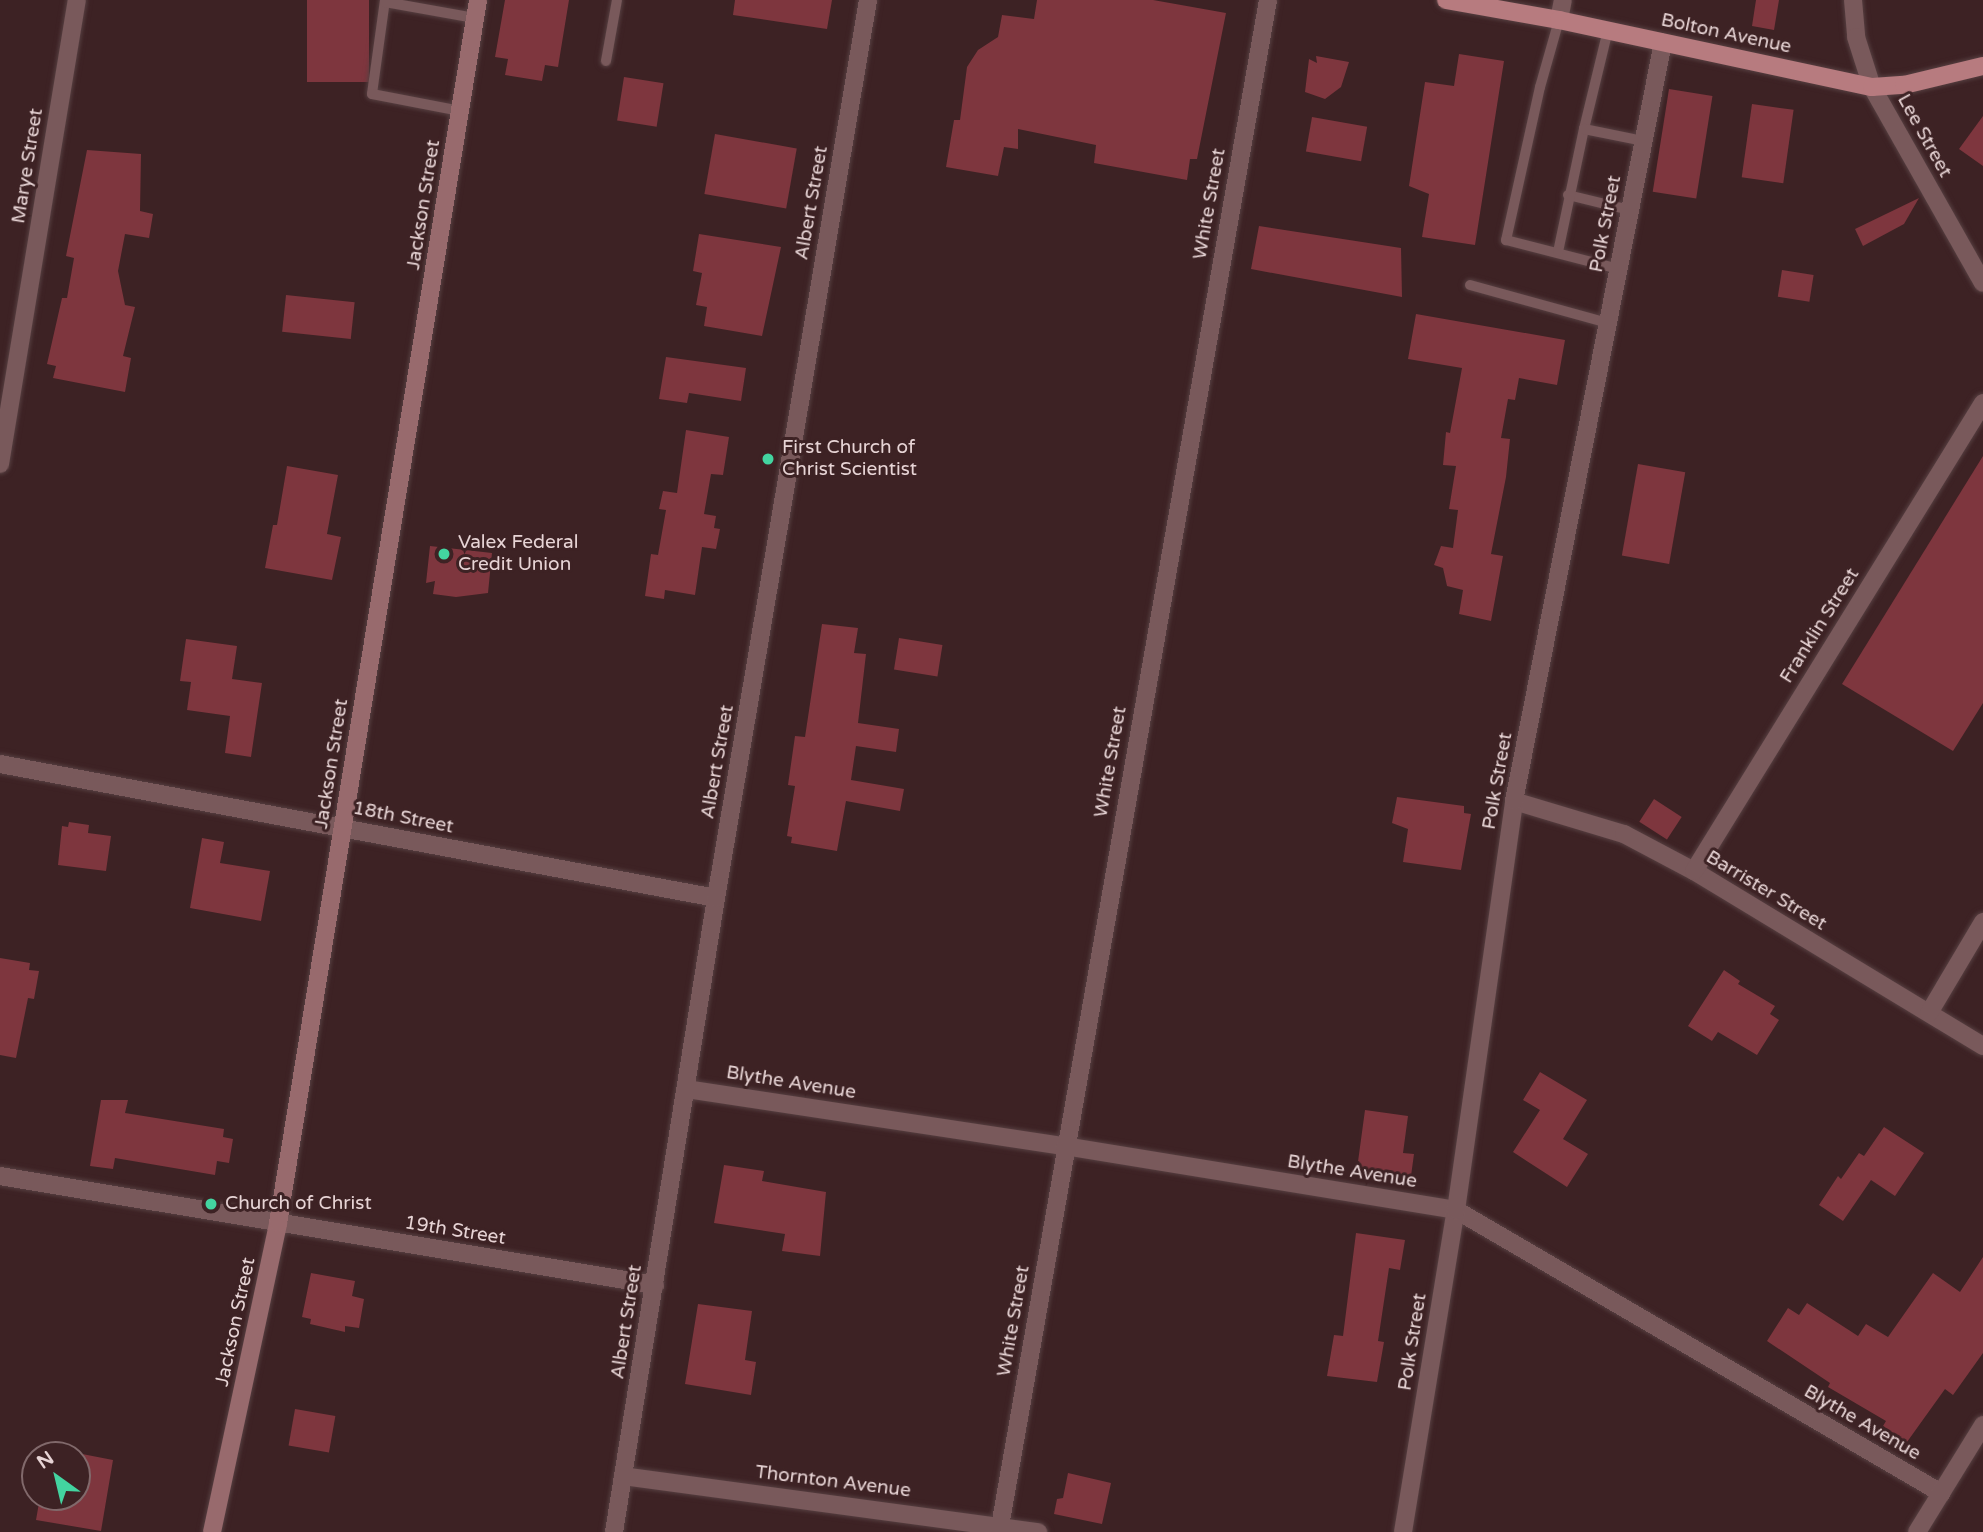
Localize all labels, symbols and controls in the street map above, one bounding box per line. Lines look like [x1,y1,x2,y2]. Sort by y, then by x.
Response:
street label: Bolton Avenue [1659,9,1793,59]
street label: Lee Street [1892,90,1956,182]
street label: Marye Street [8,107,48,225]
street label: Jackson Street [402,138,446,272]
street label: Albert Street [791,144,833,262]
street label: White Street [1189,147,1231,261]
street label: Polk Street [1585,174,1627,274]
place label: First Church of Christ Scientist [782,437,917,481]
marker: First Church of Christ Scientist [760,451,776,467]
place label: Valex Federal Credit Union [458,532,578,576]
marker: Valex Federal Credit Union [436,546,452,562]
street label: Franklin Street [1776,564,1864,688]
street label: Jackson Street [310,697,354,831]
street label: Albert Street [697,703,739,821]
street label: White Street [1090,705,1132,819]
street label: Polk Street [1478,731,1518,831]
street label: 18th Street [351,797,455,839]
street label: Barrister Street [1702,846,1830,936]
street label: Blythe Avenue [725,1062,857,1104]
street label: Blythe Avenue [1286,1151,1418,1193]
place label: Church of Christ [225,1193,372,1215]
marker: Church of Christ [203,1196,219,1212]
street label: 19th Street [403,1212,507,1250]
street label: Jackson Street [211,1255,261,1389]
street label: Albert Street [607,1263,647,1381]
street label: White Street [993,1264,1035,1378]
street label: Polk Street [1394,1292,1432,1392]
street label: Blythe Avenue [1800,1380,1924,1466]
north arrow [21,1441,91,1511]
text: N [33,1447,58,1474]
street label: Thornton Avenue [754,1461,912,1503]

